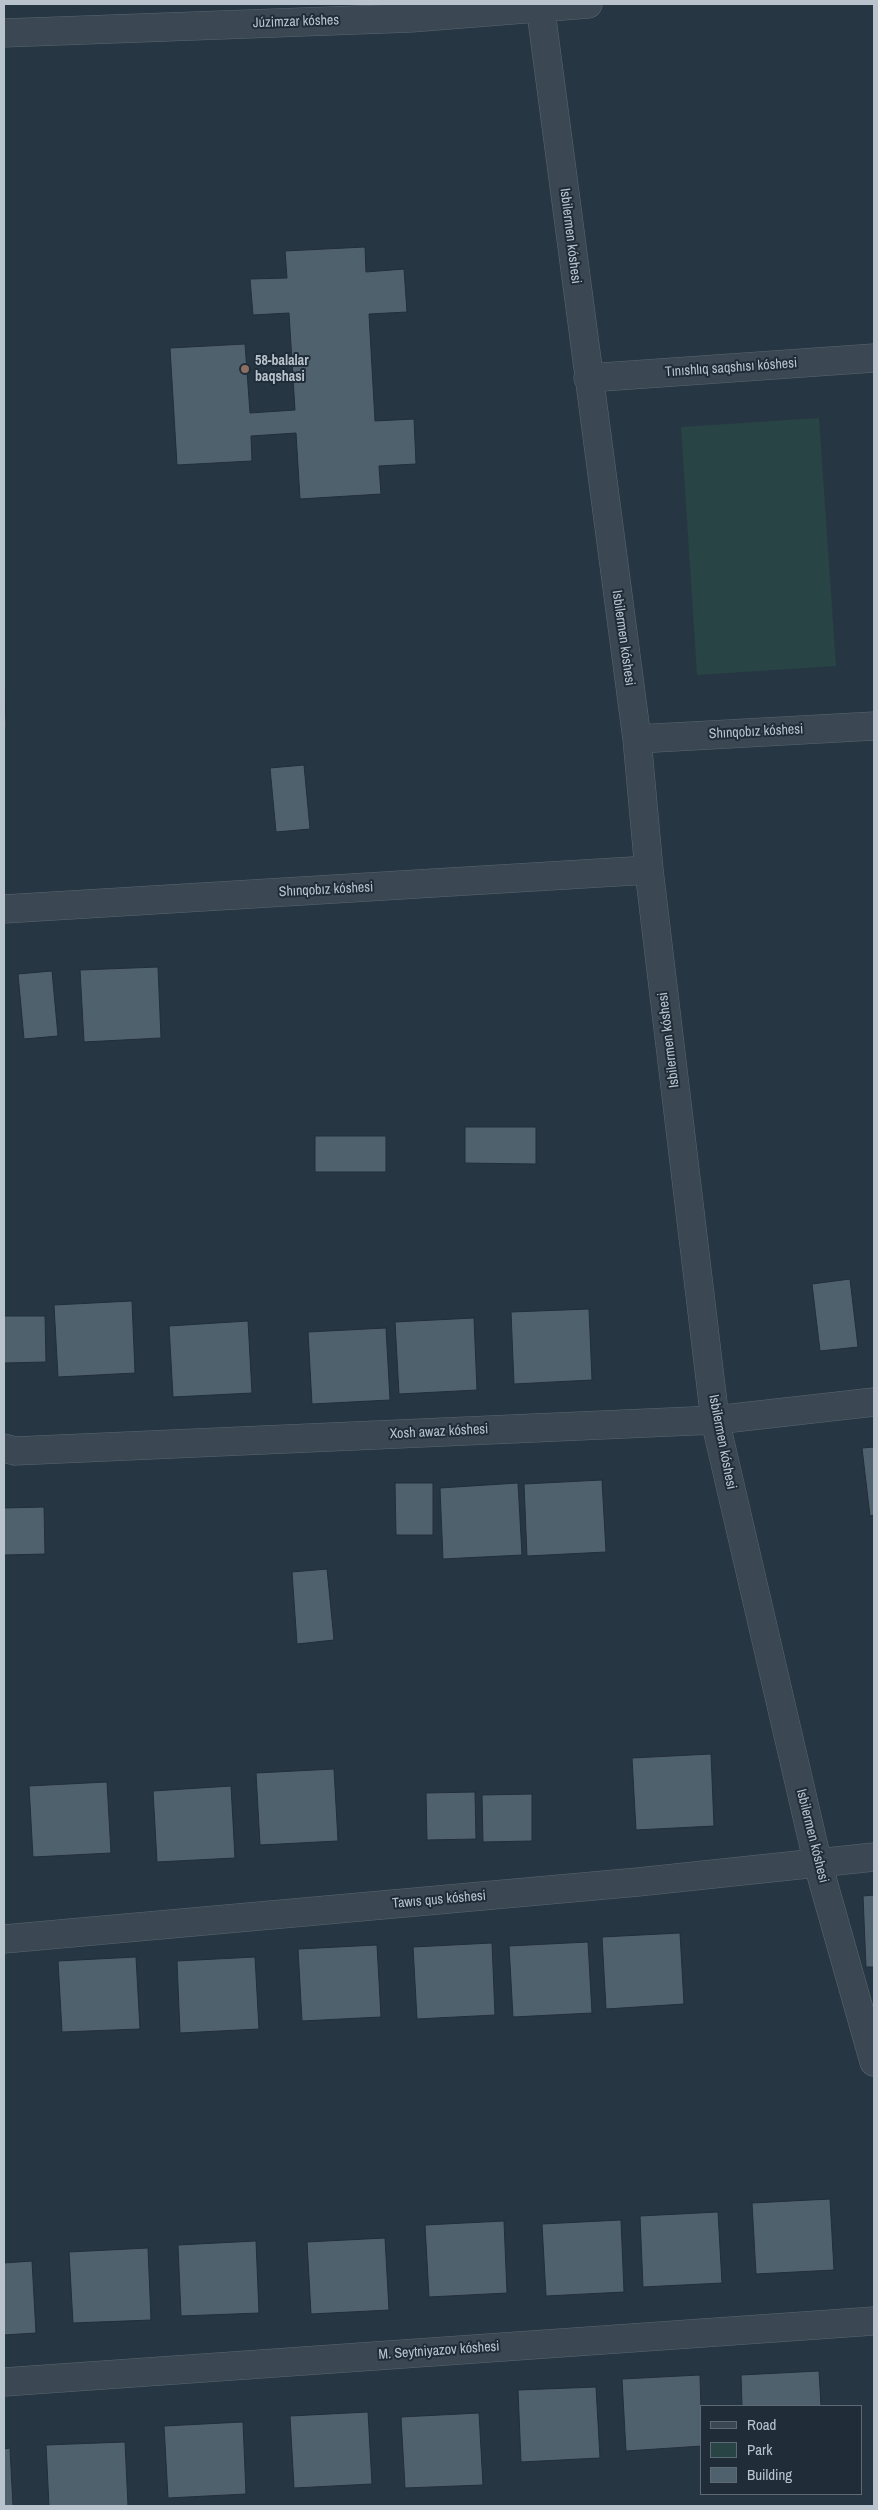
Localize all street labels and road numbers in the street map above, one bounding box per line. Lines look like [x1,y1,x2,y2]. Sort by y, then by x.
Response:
street label: Júzimzar kóshes [253,12,339,32]
street label: Isbilermen kóshesi [556,187,584,285]
street label: Tınıshlıq saqshısı kóshesi [664,355,798,381]
street label: Isbilermen kóshesi [608,589,638,687]
street label: Shınqobız kóshesi [708,721,804,743]
street label: Shınqobız kóshesi [278,879,374,901]
street label: Isbilermen kóshesi [655,991,683,1089]
street label: Isbilermen kóshesi [705,1393,739,1491]
street label: Xosh awaz kóshesi [389,1421,489,1443]
street label: Isbilermen kóshesi [792,1787,832,1885]
street label: Tawıs qus kóshesi [391,1888,487,1912]
street label: M. Seytniyazov kóshesi [378,2338,500,2364]

